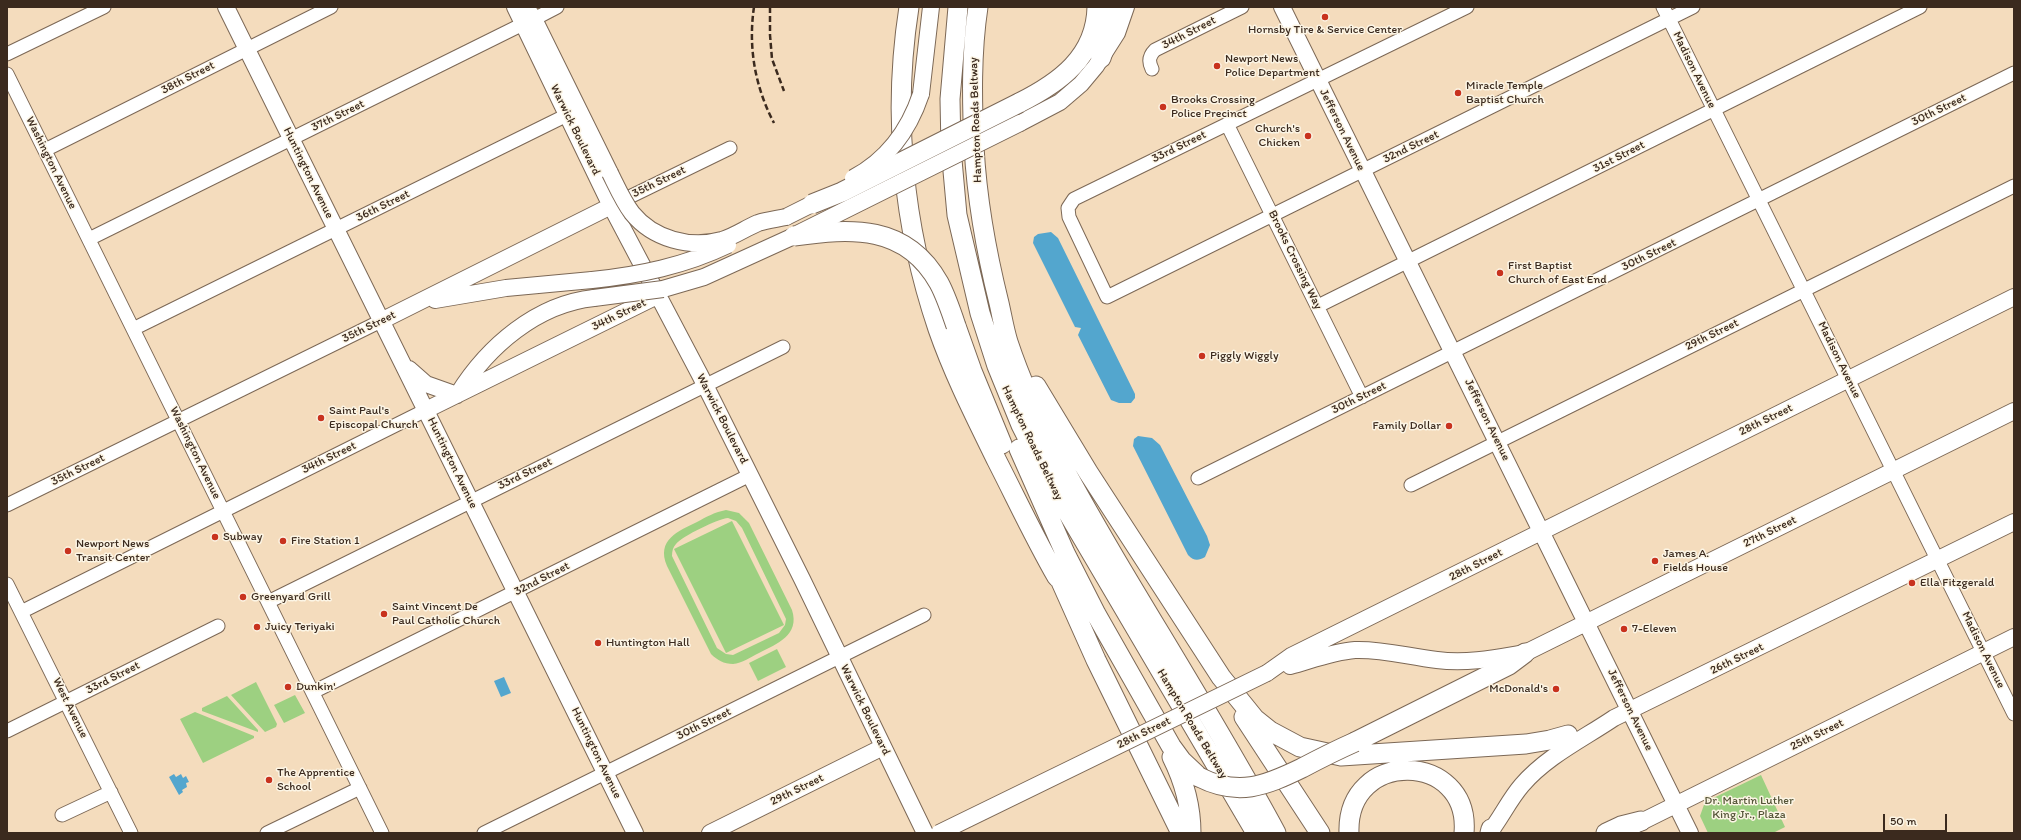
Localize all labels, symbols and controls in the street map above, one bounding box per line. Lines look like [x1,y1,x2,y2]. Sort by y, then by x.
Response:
marker: Hornsby Tire & Service Center [1320,12,1330,22]
street label: 34th Street [1160,13,1218,53]
place label: Hornsby Tire & Service Center [1248,23,1402,37]
street label: Madison Avenue [1669,29,1719,111]
place label: Newport News Police Department [1225,52,1320,80]
street label: Hampton Roads Beltway [967,57,985,183]
street label: 38th Street [159,58,217,98]
marker: Newport News Police Department [1212,61,1222,71]
place label: Miracle Temple Baptist Church [1466,79,1544,107]
street label: Warwick Boulevard [547,82,603,178]
street label: Jefferson Avenue [1316,87,1368,173]
marker: Miracle Temple Baptist Church [1453,88,1463,98]
street label: 30th Street [1909,91,1969,129]
place label: Brooks Crossing Police Precinct [1171,93,1255,121]
street label: 37th Street [309,97,367,135]
marker: Brooks Crossing Police Precinct [1158,102,1168,112]
street label: Washington Avenue [22,114,80,212]
place label: Church's Chicken [1255,122,1300,150]
street label: Huntington Avenue [280,125,336,221]
street label: 32nd Street [1381,127,1441,167]
street label: 33rd Street [1149,128,1209,166]
marker: Church's Chicken [1303,131,1313,141]
street label: 31st Street [1591,138,1647,176]
street label: 35th Street [630,163,688,201]
street label: 36th Street [354,187,412,225]
street label: Brooks Crossing Way [1265,208,1325,312]
street label: 30th Street [1619,236,1679,274]
place label: First Baptist Church of East End [1508,259,1607,287]
marker: First Baptist Church of East End [1495,268,1505,278]
street label: 34th Street [589,296,649,334]
street label: 35th Street [340,308,398,346]
street label: 29th Street [1683,316,1741,354]
street label: Madison Avenue [1814,319,1864,401]
place label: Piggly Wiggly [1210,349,1279,363]
marker: Piggly Wiggly [1197,351,1207,361]
street label: Warwick Boulevard [693,371,751,467]
street label: Jefferson Avenue [1461,377,1513,463]
street label: 30th Street [1329,379,1389,417]
street label: Hampton Roads Beltway [998,383,1066,503]
street label: 28th Street [1737,401,1795,439]
street label: Washington Avenue [166,404,224,502]
place label: Saint Paul's Episcopal Church [329,404,418,432]
marker: Saint Paul's Episcopal Church [316,413,326,423]
street label: Huntington Avenue [424,415,480,511]
place label: Family Dollar [1373,419,1441,433]
marker: Family Dollar [1444,421,1454,431]
street label: 34th Street [299,439,359,477]
street label: 35th Street [49,451,107,489]
street label: 33rd Street [495,455,555,493]
street label: 27th Street [1741,513,1799,551]
place label: Subway [223,530,262,544]
marker: Subway [210,532,220,542]
place label: Fire Station 1 [291,534,360,548]
marker: Fire Station 1 [278,536,288,546]
place label: Newport News Transit Center [76,537,150,565]
street label: 28th Street [1447,545,1505,585]
marker: Newport News Transit Center [63,546,73,556]
place label: James A. Fields House [1663,547,1728,575]
marker: James A. Fields House [1650,556,1660,566]
street label: 32nd Street [512,559,572,599]
place label: Ella Fitzgerald [1920,576,1994,590]
marker: Ella Fitzgerald [1907,578,1917,588]
place label: Greenyard Grill [251,590,331,604]
marker: Greenyard Grill [238,592,248,602]
place label: Saint Vincent De Paul Catholic Church [392,600,500,628]
marker: Saint Vincent De Paul Catholic Church [379,609,389,619]
street label: Madison Avenue [1958,609,2008,691]
place label: Juicy Teriyaki [265,620,335,634]
marker: Juicy Teriyaki [252,622,262,632]
place label: 7-Eleven [1632,622,1677,636]
marker: 7-Eleven [1619,624,1629,634]
place label: Huntington Hall [606,636,690,650]
marker: Huntington Hall [593,638,603,648]
street label: 26th Street [1708,640,1766,678]
street label: 33rd Street [84,658,142,698]
street label: Warwick Boulevard [837,662,893,758]
street label: Hampton Roads Beltway [1153,666,1231,782]
street label: Jefferson Avenue [1604,667,1656,753]
street label: West Avenue [49,675,91,741]
place label: Dunkin' [296,680,336,694]
marker: Dunkin' [283,682,293,692]
place label: McDonald's [1489,682,1548,696]
marker: McDonald's [1551,684,1561,694]
street label: Huntington Avenue [568,705,624,801]
street label: 30th Street [674,705,734,743]
street label: 28th Street [1115,714,1173,752]
street label: 25th Street [1788,716,1846,754]
place label: The Apprentice School [277,766,355,794]
street label: 29th Street [768,771,826,809]
marker: The Apprentice School [264,775,274,785]
park label: Dr. Martin Luther King Jr., Plaza [1704,794,1794,822]
scale bar [1885,806,1949,832]
text: 50 m [1890,814,1916,828]

